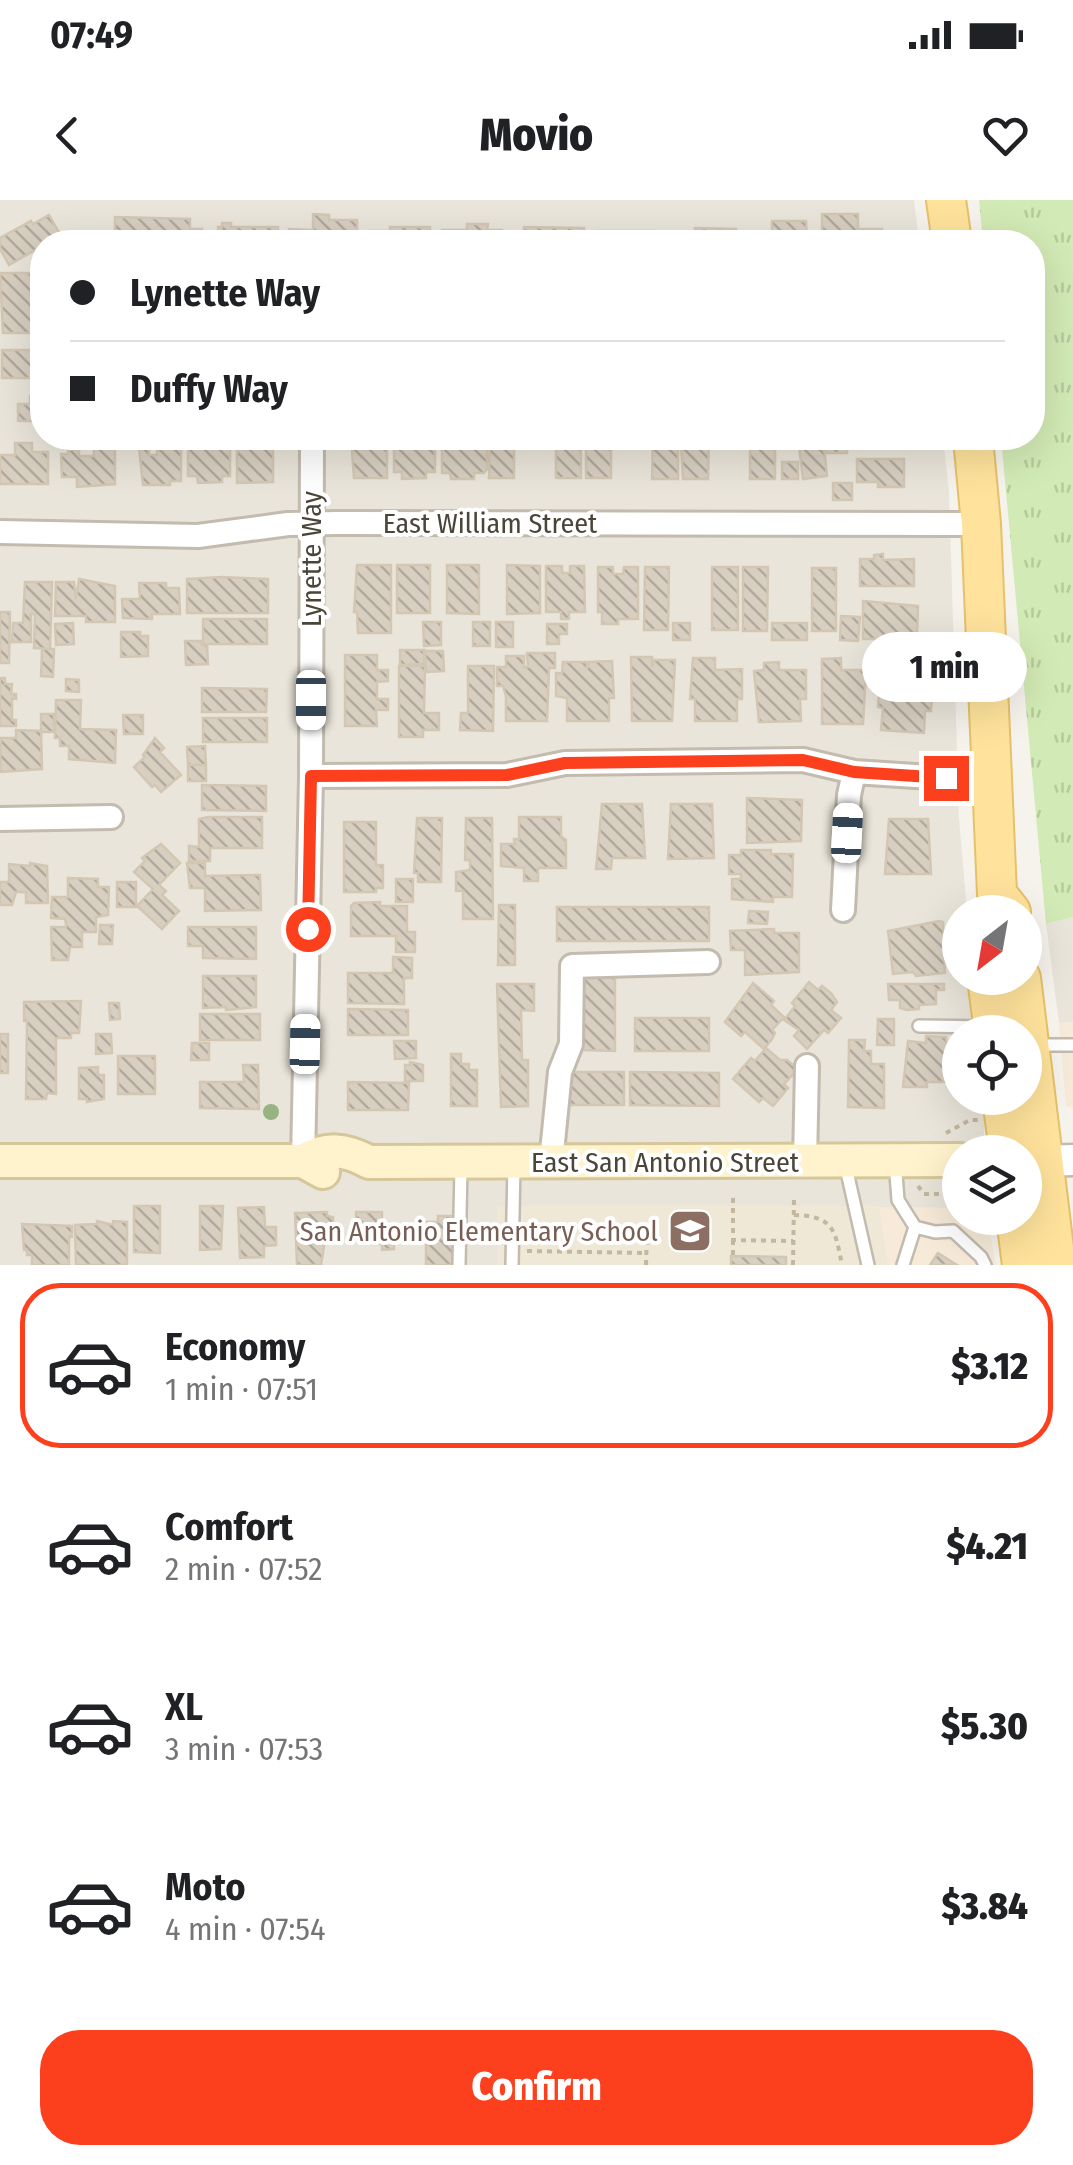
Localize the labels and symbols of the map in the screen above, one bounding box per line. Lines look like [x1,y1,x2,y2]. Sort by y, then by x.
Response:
street label: Lynette Way [295,491,328,627]
street label: East William Street [383,507,598,540]
callout: 1 min [864,633,1028,703]
car [296,670,326,730]
route end [924,756,969,801]
car [830,802,864,864]
north arrow [942,895,1042,995]
route start [286,907,331,952]
car [289,1014,321,1074]
street label: East San Antonio Street [531,1146,800,1179]
school or university icon: San Antonio Elementary School [667,1208,713,1254]
place label: San Antonio Elementary School [300,1215,658,1248]

